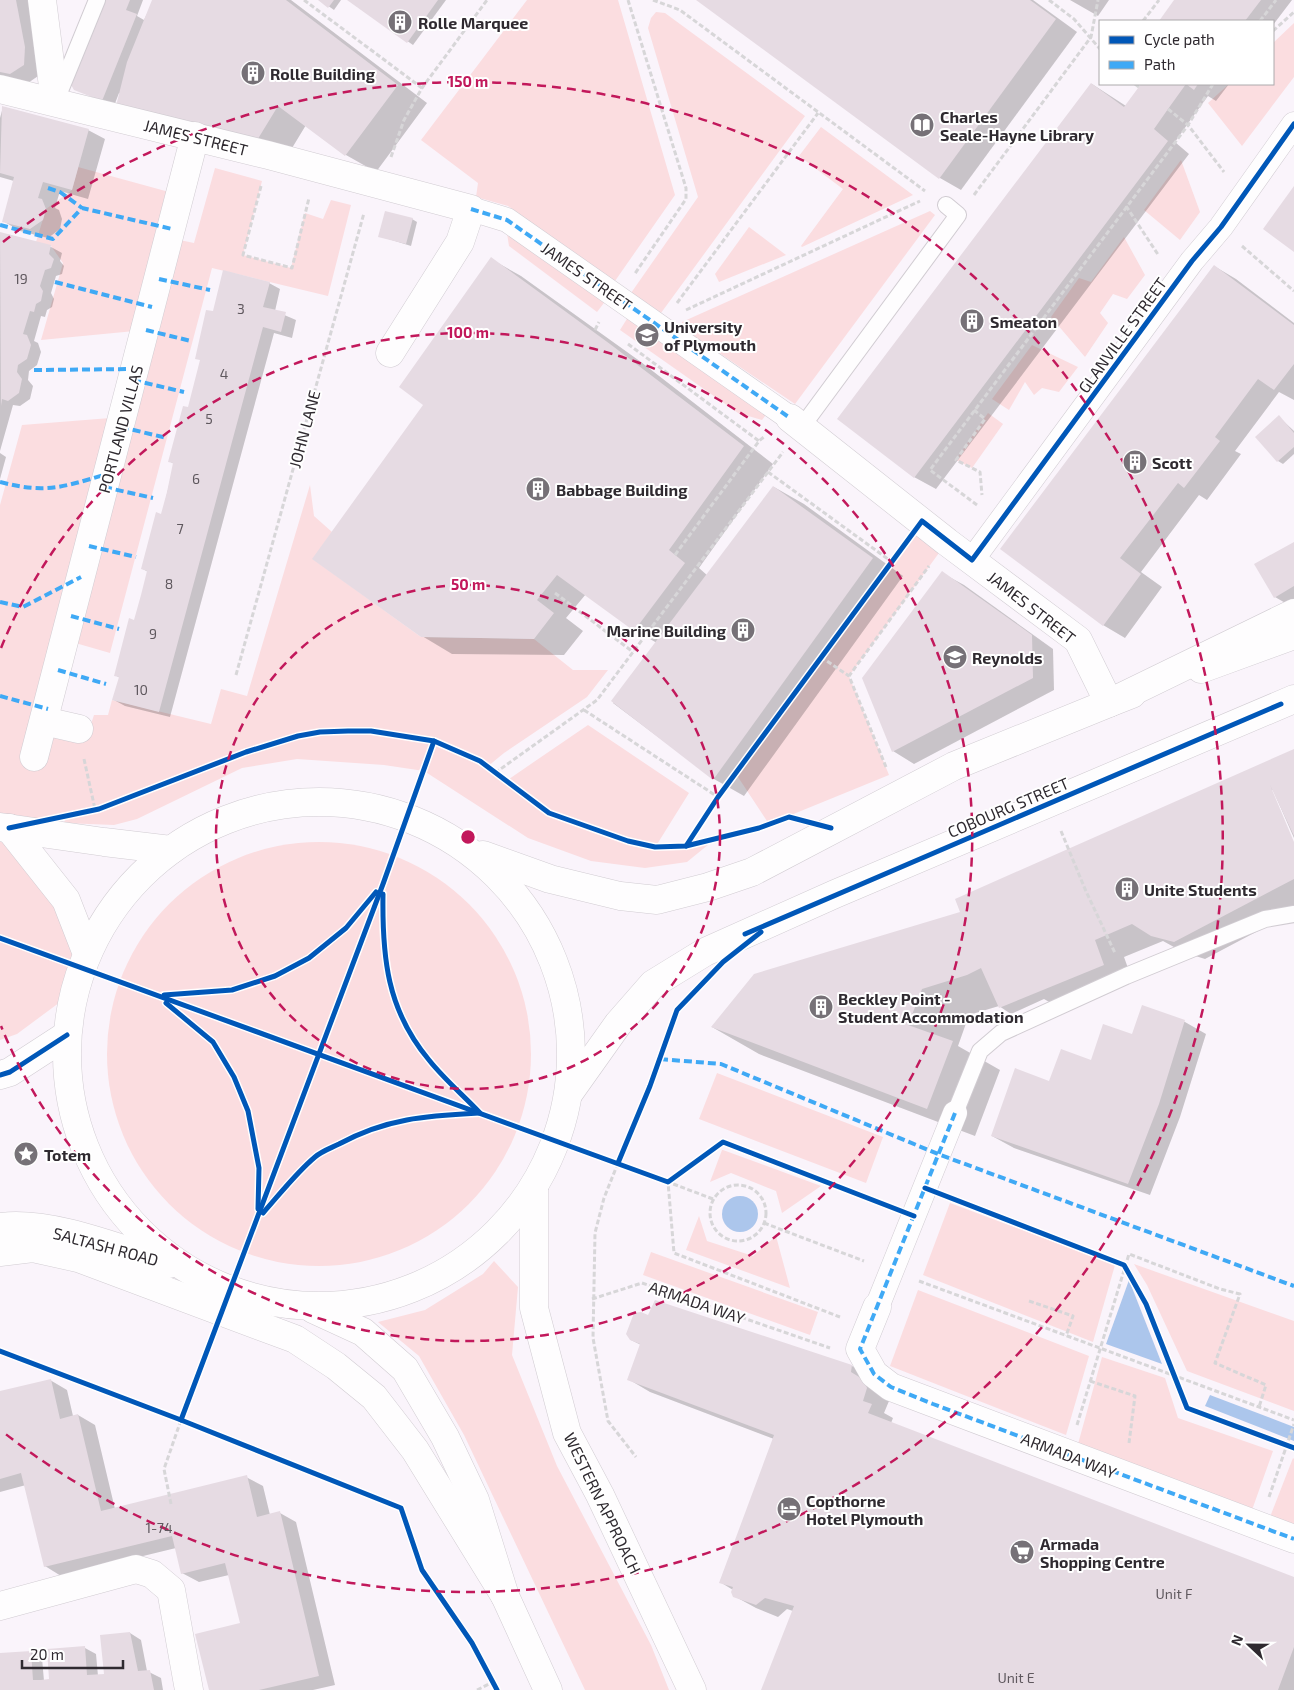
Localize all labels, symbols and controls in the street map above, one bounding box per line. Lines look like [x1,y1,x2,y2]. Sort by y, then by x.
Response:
building icon: Rolle Marquee [387,9,413,35]
place label: Rolle Marquee [418,13,528,32]
legend [1099,20,1274,85]
text: Cycle path [1144,30,1215,48]
text: Path [1144,55,1175,73]
building icon: Rolle Building [240,60,266,86]
place label: Rolle Building [270,64,376,83]
text: 150 m [448,72,488,90]
place label: Charles Seale-Hayne Library [940,107,1094,145]
library icon: Charles Seale-Hayne Library [909,112,935,138]
street label: JAMES STREET [142,115,250,159]
street label: JAMES STREET [538,238,636,314]
house number: 19 [14,270,28,287]
street label: GLANVILLE STREET [1074,274,1170,396]
house number: 3 [237,300,245,317]
building icon: Smeaton [959,308,985,334]
place label: Smeaton [990,312,1057,331]
place label: University of Plymouth [664,317,756,355]
school or university icon: University of Plymouth [634,322,660,348]
text: 100 m [447,323,489,341]
street label: PORTLAND VILLAS [94,363,146,495]
house number: 4 [220,365,228,382]
street label: JOHN LANE [284,388,324,470]
house number: 5 [205,410,213,427]
building icon: Scott [1122,449,1148,475]
place label: Scott [1152,453,1192,472]
house number: 6 [192,470,200,487]
building icon: Babbage Building [525,476,551,502]
place label: Babbage Building [556,480,688,499]
house number: 7 [176,520,184,537]
street label: JAMES STREET [984,567,1080,647]
house number: 8 [165,575,173,592]
text: 50 m [451,575,485,593]
building icon: Marine Building [730,617,756,643]
place label: Marine Building [607,621,727,640]
house number: 9 [149,625,157,642]
school or university icon: Reynolds [942,644,968,670]
place label: Reynolds [972,648,1043,668]
house number: 10 [134,681,148,698]
street label: COBOURG STREET [945,773,1071,841]
centre of rings [459,828,477,846]
building icon: Unite Students [1114,876,1140,902]
place label: Unite Students [1144,880,1257,899]
place label: Beckley Point - Student Accommodation [838,989,1024,1026]
building icon: Beckley Point - Student Accommodation [808,994,834,1020]
place icon: Totem [13,1141,39,1167]
place label: Totem [44,1145,91,1164]
street label: SALTASH ROAD [51,1223,161,1269]
street label: ARMADA WAY [646,1277,748,1327]
street label: ARMADA WAY [1019,1428,1119,1482]
street label: WESTERN APPROACH [561,1429,645,1577]
place label: Copthorne Hotel Plymouth [806,1491,923,1529]
hotel icon: Copthorne Hotel Plymouth [776,1496,802,1522]
house number: 1-74 [145,1519,173,1536]
place label: Armada Shopping Centre [1040,1534,1165,1571]
supermarket icon: Armada Shopping Centre [1009,1539,1035,1565]
house number: Unit F [1156,1585,1193,1602]
north arrow [1224,1620,1274,1670]
text: N [1227,1632,1246,1648]
scale bar [22,1638,124,1670]
text: 20 m [30,1645,64,1663]
house number: Unit E [997,1669,1035,1686]

